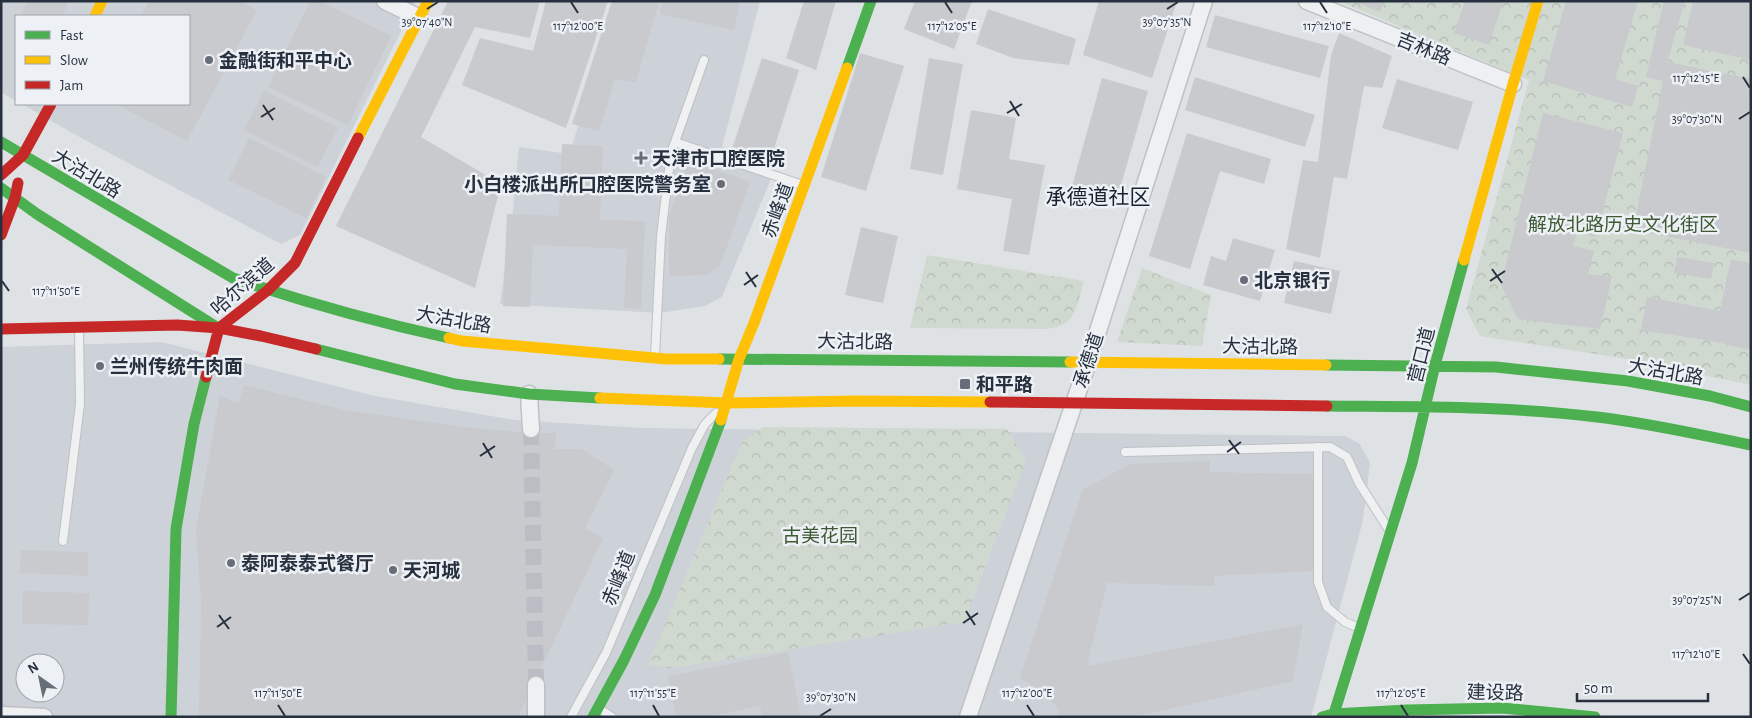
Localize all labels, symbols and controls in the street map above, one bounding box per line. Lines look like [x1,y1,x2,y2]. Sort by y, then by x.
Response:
legend [15,15,190,105]
text: 39°07'40"N [401,16,453,28]
text: 39°07'35"N [1143,16,1191,28]
text: 117°12'00"E [553,20,603,32]
text: 117°12'05"E [928,20,977,32]
text: 117°12'10"E [1303,20,1351,32]
text: Fast [60,28,84,43]
street label: 吉林路 [1393,28,1454,69]
place label: 金融街和平中心 [219,50,352,71]
text: Slow [60,53,88,68]
marker: 金融街和平中心 [203,54,215,66]
text: 117°12'15"E [1673,72,1720,84]
text: Jam [60,78,83,93]
text: 39°07'30"N [1672,113,1722,125]
street label: 大沽北路 [49,145,125,202]
place label: 天津市口腔医院 [652,148,785,169]
marker: 天津市口腔医院 [634,151,648,165]
place label: 小白楼派出所口腔医院警务室 [464,174,711,195]
marker: 小白楼派出所口腔医院警务室 [715,178,727,190]
street label: 赤峰道 [758,180,797,241]
district label: 承德道社区 [1046,186,1151,208]
park label: 解放北路历史文化街区 [1528,214,1718,235]
street label: 哈尔滨道 [207,254,278,319]
place label: 北京银行 [1254,270,1330,291]
marker: 北京银行 [1238,274,1250,286]
text: 117°11'50"E [32,285,80,297]
street label: 大沽北路 [415,303,493,336]
street label: 营口道 [1405,325,1439,385]
street label: 大沽北路 [817,330,893,353]
street label: 承德道 [1071,330,1107,391]
street label: 大沽北路 [1222,335,1298,358]
street label: 大沽北路 [1627,355,1705,388]
place label: 兰州传统牛肉面 [110,356,243,377]
marker: 兰州传统牛肉面 [94,360,106,372]
place label: 和平路 [976,375,1033,395]
marker: 和平路 [958,377,972,391]
park label: 古美花园 [782,525,858,546]
street label: 赤峰道 [598,548,639,609]
place label: 泰阿泰泰式餐厅 [241,553,374,574]
marker: 泰阿泰泰式餐厅 [225,557,237,569]
place label: 天河城 [403,560,460,581]
marker: 天河城 [387,564,399,576]
text: 39°07'25"N [1672,594,1722,606]
text: 117°12'10"E [1672,648,1720,660]
north arrow [15,653,65,703]
text: N [26,659,41,676]
scale bar [1577,670,1708,702]
text: 50 m [1584,681,1613,696]
street label: 建设路 [1466,683,1524,703]
text: 117°11'50"E [254,687,302,699]
text: 117°11'55"E [630,687,676,699]
text: 117°12'00"E [1002,687,1052,699]
text: 117°12'05"E [1377,687,1426,699]
text: 39°07'30"N [806,691,856,703]

